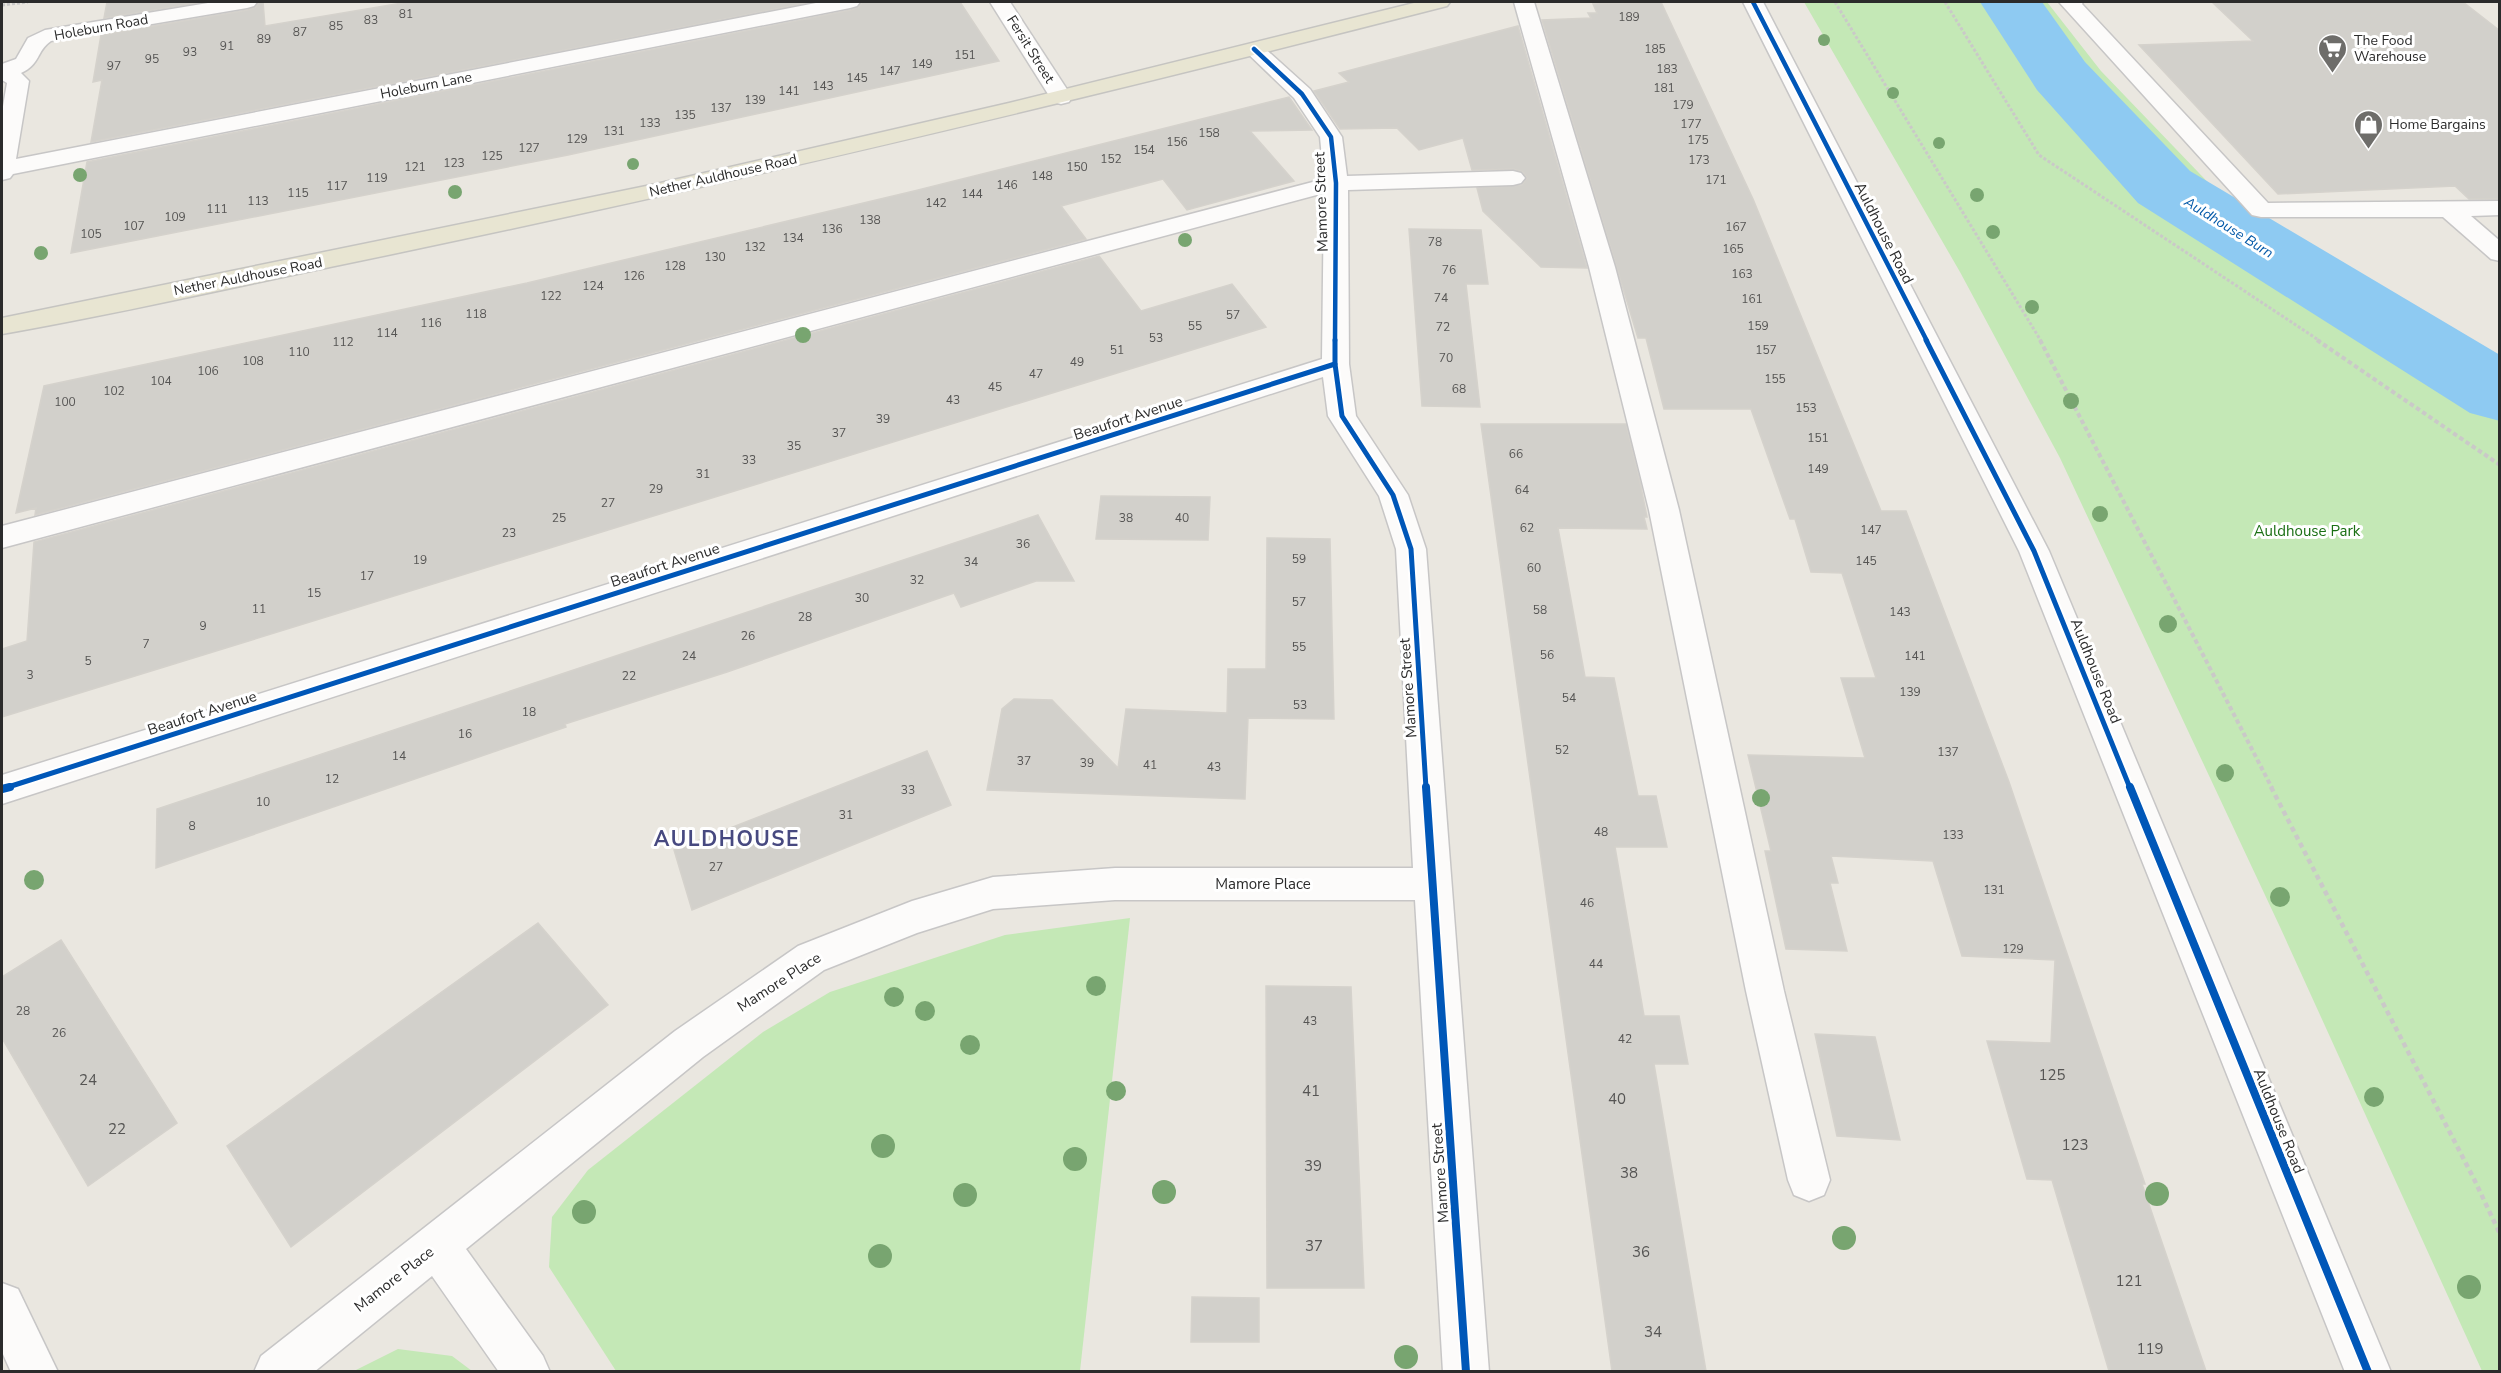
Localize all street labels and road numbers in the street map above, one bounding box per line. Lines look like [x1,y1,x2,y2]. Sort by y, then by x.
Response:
street label: Holeburn Road [53,10,150,45]
street label: Fersit Street [1002,12,1059,87]
street label: Holeburn Lane [379,67,474,104]
street label: Nether Auldhouse Road [647,149,799,202]
street label: Mamore Street [1309,151,1333,252]
street label: Auldhouse Road [1850,179,1918,287]
street label: Nether Auldhouse Road [172,253,324,300]
street label: Beaufort Avenue [1071,391,1185,445]
street label: Beaufort Avenue [608,538,722,592]
street label: Auldhouse Road [2066,615,2126,727]
street label: Mamore Street [1394,637,1421,739]
street label: Beaufort Avenue [145,686,259,740]
street label: Mamore Place [1215,874,1311,894]
street label: Mamore Place [733,948,825,1016]
street label: Auldhouse Road [2249,1065,2309,1177]
street label: Mamore Street [1426,1122,1453,1224]
street label: Mamore Place [350,1242,438,1316]

